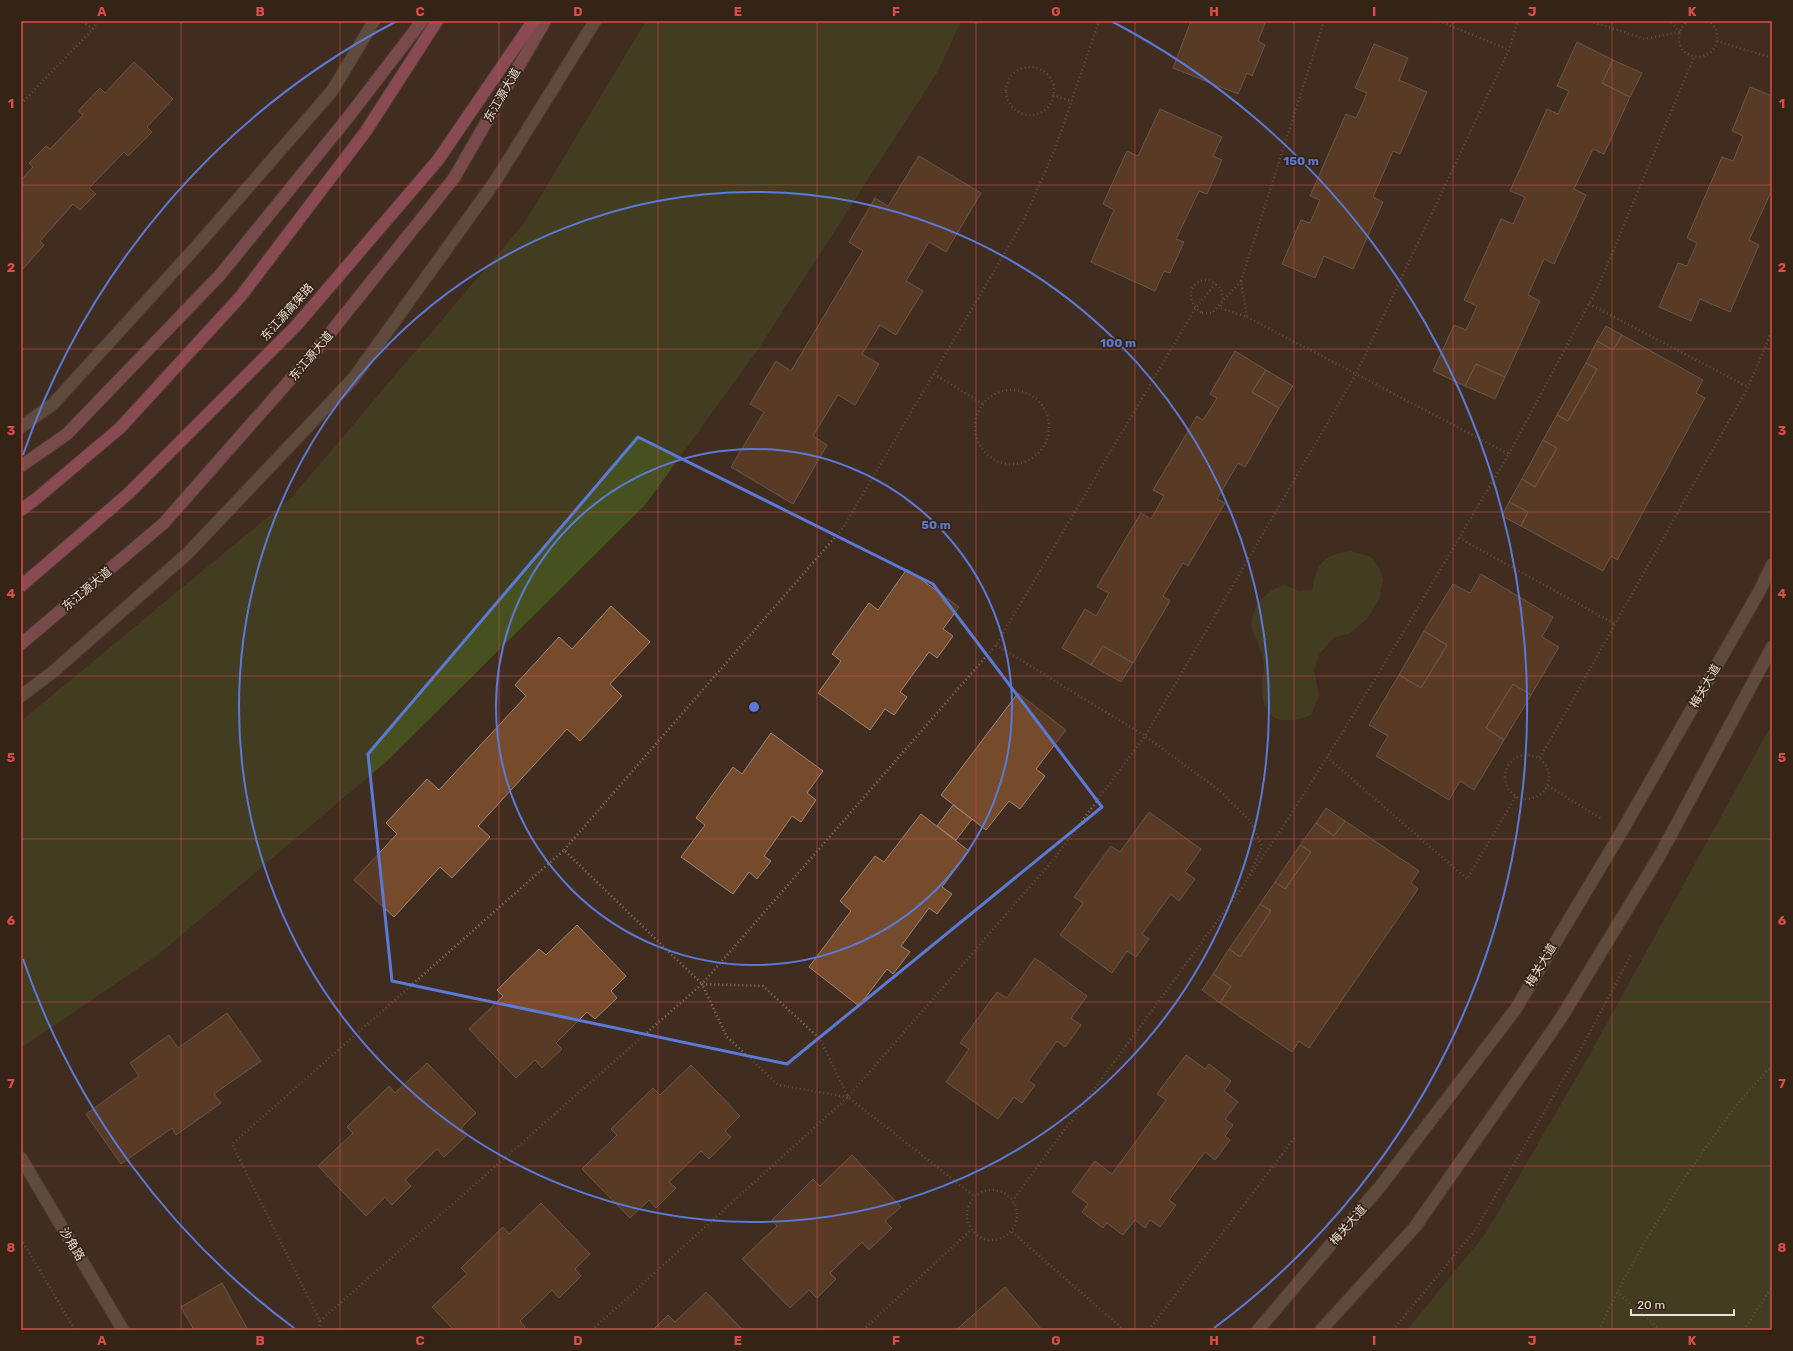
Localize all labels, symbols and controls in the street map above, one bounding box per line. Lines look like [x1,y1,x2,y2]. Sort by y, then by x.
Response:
text: A [97,4,107,19]
text: B [255,4,265,19]
text: C [415,4,425,19]
text: D [573,4,583,19]
text: E [734,4,742,19]
text: F [892,4,900,19]
text: G [1051,4,1061,19]
text: H [1209,4,1219,19]
text: I [1372,4,1376,19]
text: J [1528,4,1536,19]
text: K [1688,4,1697,19]
street label: 东江源大道 [481,66,523,124]
text: 1 [8,96,14,111]
text: 1 [1779,96,1785,111]
text: 150 m [1283,154,1319,168]
text: 2 [7,260,15,275]
text: 2 [1778,260,1786,275]
street label: 东江源高架路 [258,281,316,343]
street label: 东江源大道 [286,329,336,383]
text: 100 m [1100,336,1136,350]
text: 3 [7,423,16,438]
text: 3 [1778,423,1787,438]
text: 50 m [921,518,951,532]
street label: 东江源大道 [60,564,114,614]
text: 4 [7,586,16,601]
text: 4 [1778,586,1787,601]
street label: 梅关大道 [1687,662,1723,710]
centre of rings [747,700,761,714]
text: 5 [7,750,15,765]
text: 5 [1778,750,1786,765]
text: 6 [7,913,16,928]
text: 6 [1778,913,1787,928]
street label: 梅关大道 [1523,941,1559,989]
text: 7 [7,1076,15,1091]
text: 7 [1778,1076,1786,1091]
street label: 梅关大道 [1327,1202,1369,1248]
street label: 沙角路 [57,1225,87,1263]
text: 8 [7,1240,16,1255]
text: 8 [1778,1240,1787,1255]
scale bar [1631,1291,1734,1317]
text: 20 m [1637,1298,1665,1312]
text: A [97,1333,107,1348]
text: B [255,1333,265,1348]
text: C [415,1333,425,1348]
text: D [573,1333,583,1348]
text: E [734,1333,742,1348]
text: F [892,1333,900,1348]
text: G [1051,1333,1061,1348]
text: H [1209,1333,1219,1348]
text: I [1372,1333,1376,1348]
text: J [1528,1333,1536,1348]
text: K [1688,1333,1697,1348]

